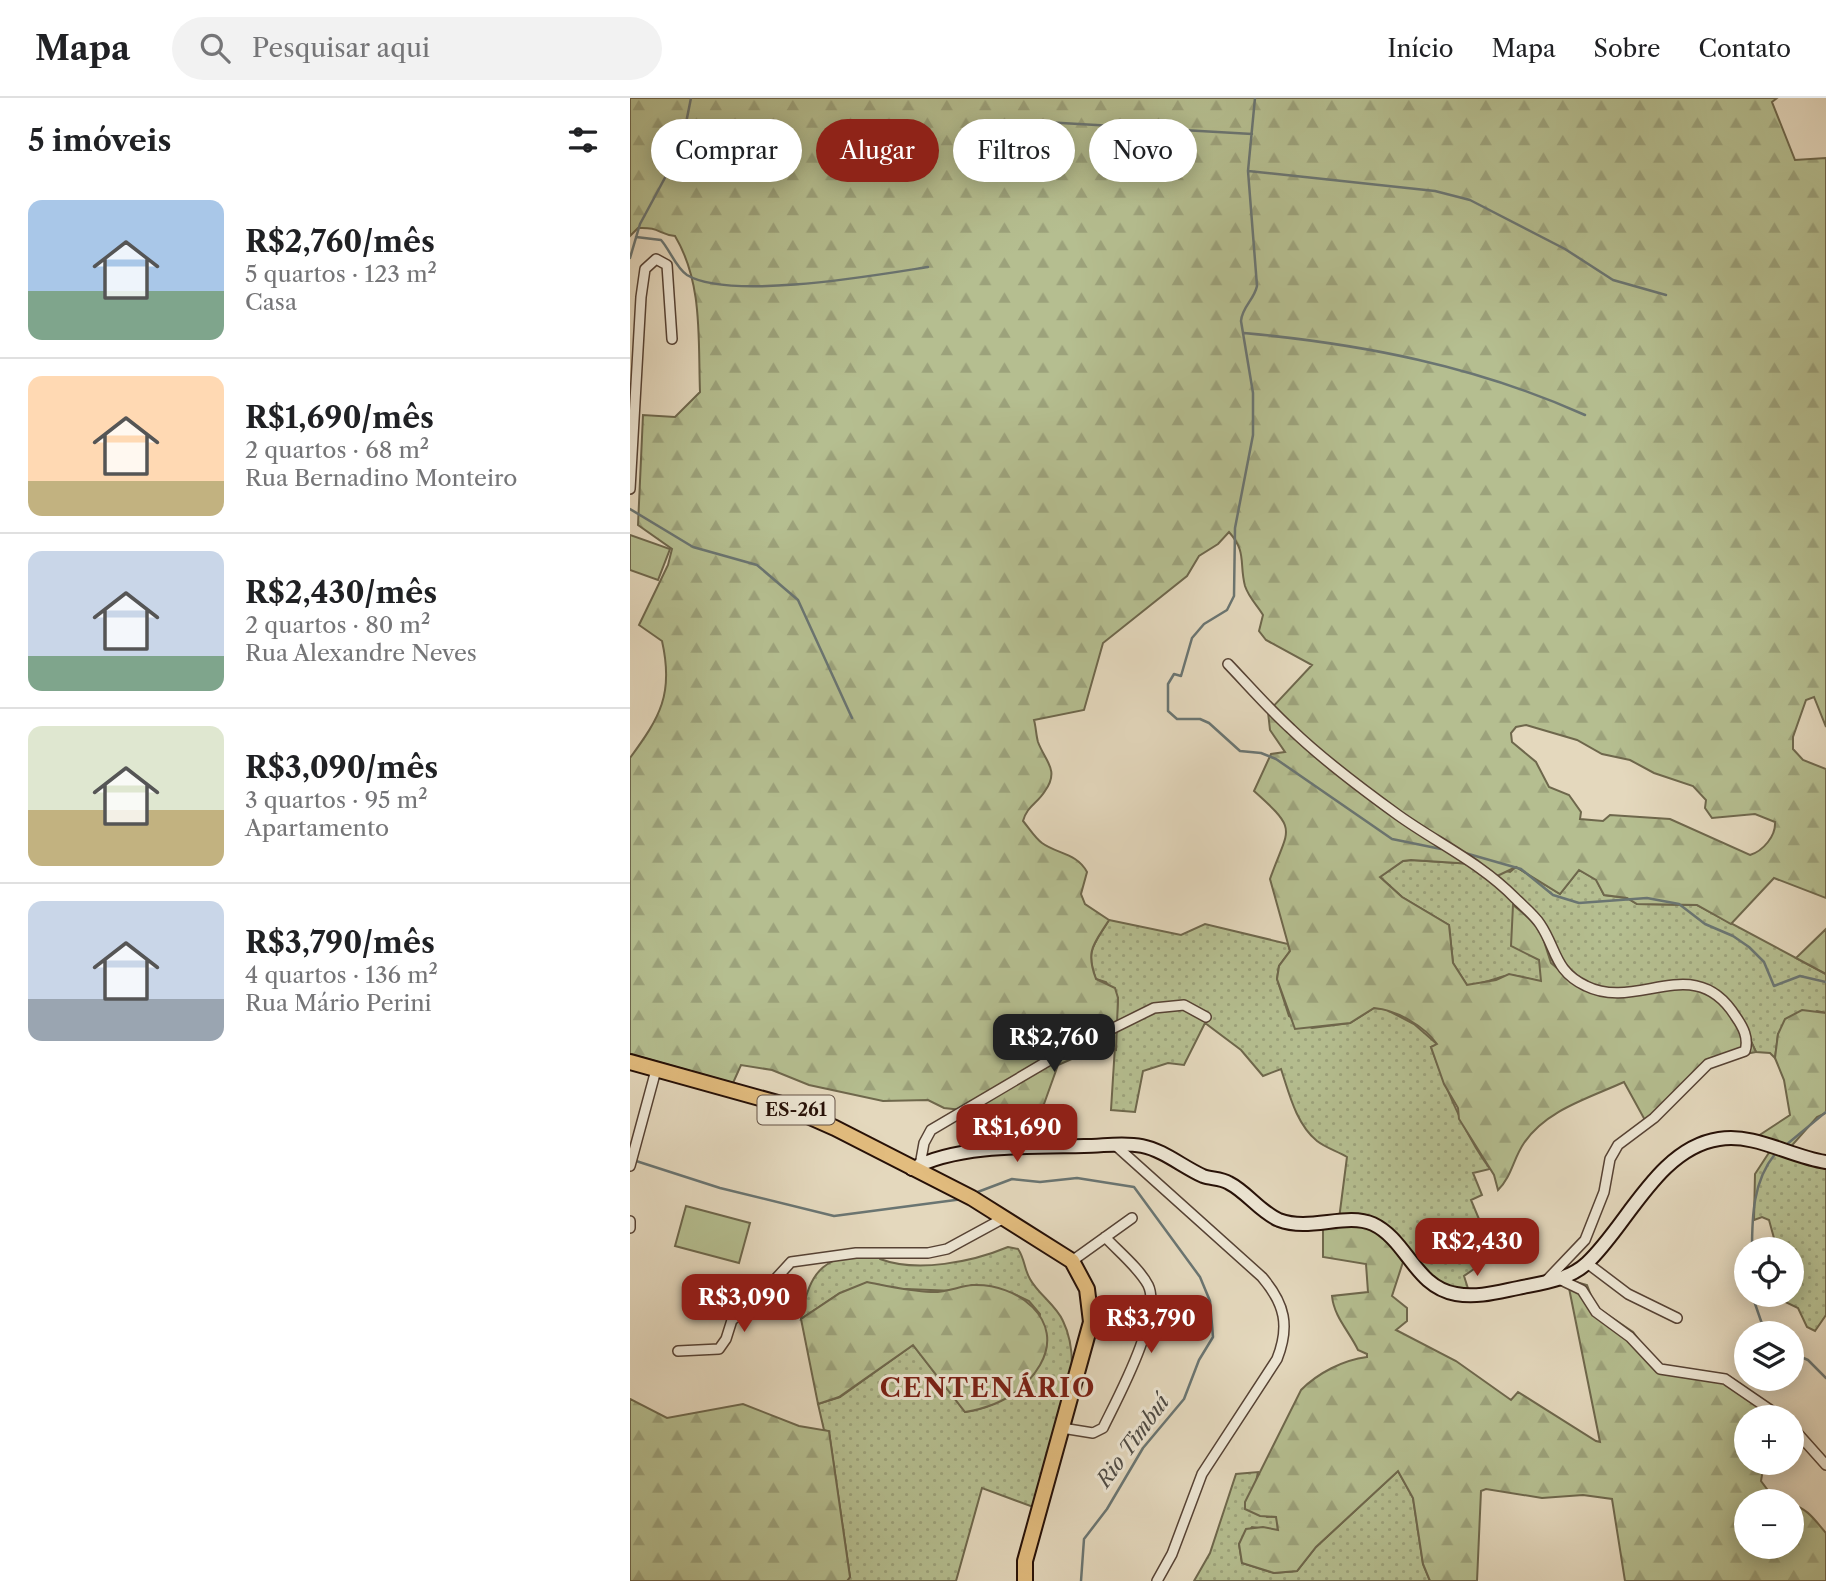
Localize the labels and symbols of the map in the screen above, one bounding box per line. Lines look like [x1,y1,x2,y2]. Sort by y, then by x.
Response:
pin: R$2,760 [989,1014,1119,1074]
road number: ES-261 [758,1096,834,1125]
pin: R$1,690 [952,1104,1082,1164]
pin: R$2,430 [1412,1218,1542,1278]
pin: R$3,090 [679,1274,809,1334]
pin: R$3,790 [1086,1296,1216,1355]
district label: CENTENÁRIO [880,1372,1096,1404]
water label: Rio Timbuí [1090,1388,1176,1493]

